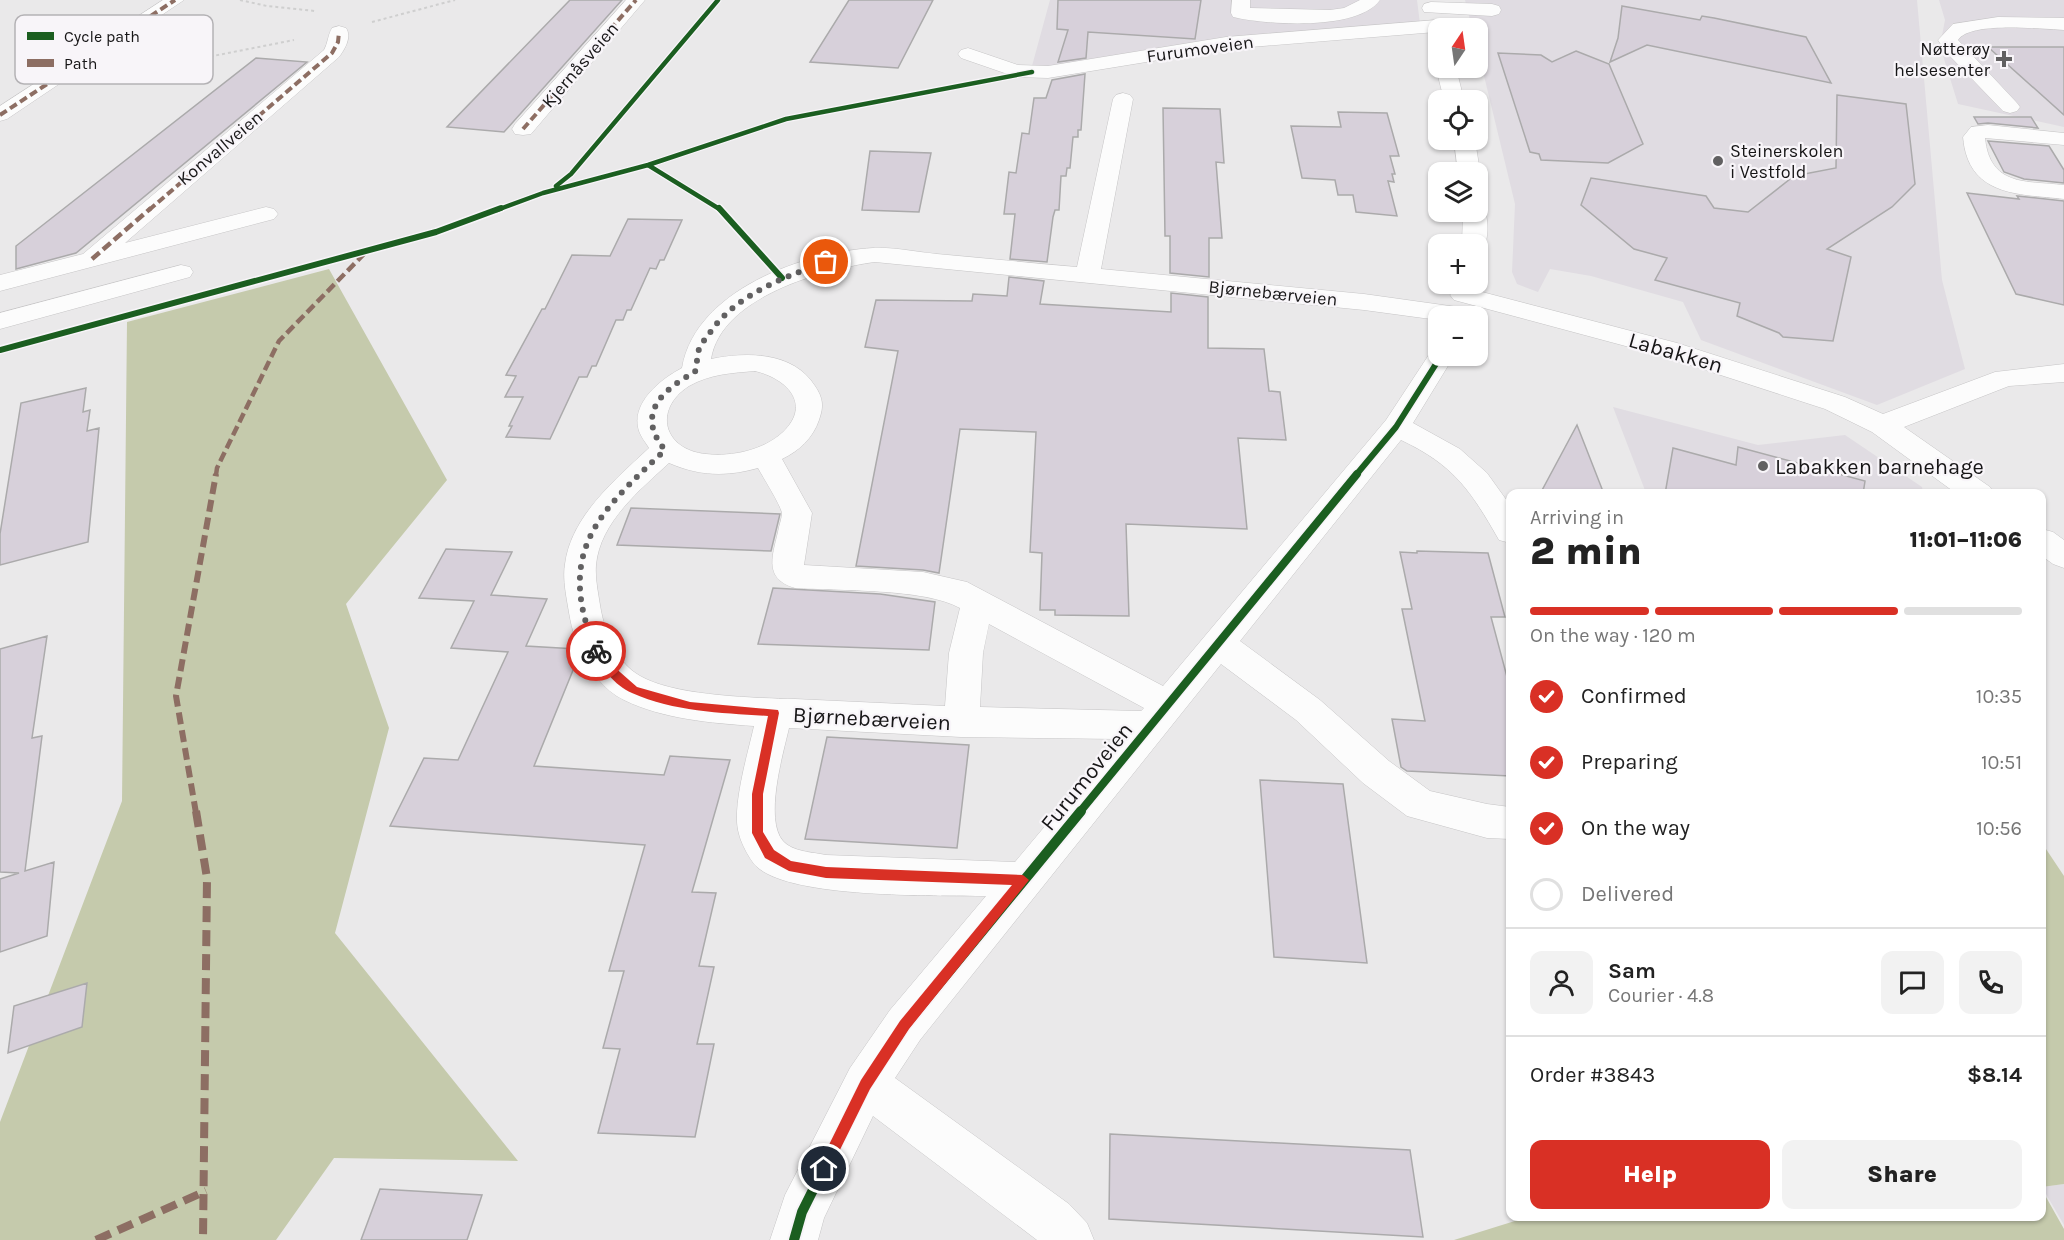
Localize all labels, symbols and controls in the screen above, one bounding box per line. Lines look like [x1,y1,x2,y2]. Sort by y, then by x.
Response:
legend [15,15,213,84]
street label: Kjernåsveien [537,18,623,112]
north arrow [1428,18,1488,78]
map controls [1428,18,1488,366]
text: Cycle path [64,27,140,46]
street label: Furumoveien [1145,31,1255,67]
place label: Nøtterøy helsesenter [1894,38,1991,81]
marker: Nøtterøy helsesenter [1995,50,2013,68]
text: Path [64,54,97,73]
button: locate [1428,90,1488,150]
street label: Konvallveien [173,106,267,190]
place label: Steinerskolen i Vestfold [1730,140,1843,183]
marker: Steinerskolen i Vestfold [1711,154,1725,168]
button: layers [1428,162,1488,222]
button: + [1428,234,1488,294]
pin [800,236,851,287]
icon: bag [809,245,842,278]
street label: Bjørnebærveien [1207,275,1339,311]
button: − [1428,306,1488,366]
street label: Labakken [1626,327,1726,379]
place label: Labakken barnehage [1775,454,1984,480]
marker: Labakken barnehage [1756,459,1770,473]
text: Arriving in [1530,506,1624,529]
text: 11:01–11:06 [1910,527,2022,553]
text: 2 min [1530,528,1642,574]
courier [566,621,626,681]
text: On the way · 120 m [1530,624,1696,647]
icon: bike [580,635,613,668]
icon: check [1530,680,1563,713]
text: Confirmed [1581,683,1687,709]
text: 10:35 [1976,685,2022,708]
street label: Bjørnebærveien [792,702,952,736]
street label: Furumoveien [1035,717,1138,836]
icon: check [1530,746,1563,779]
text: Preparing [1581,749,1678,775]
text: 10:51 [1981,751,2022,774]
icon: check [1530,812,1563,845]
text: On the way [1581,815,1690,841]
text: 10:56 [1976,817,2022,840]
text: Delivered [1581,881,1674,907]
button: person [1530,951,1593,1014]
button: chat [1881,951,1944,1014]
button: phone [1959,951,2022,1014]
text: Sam [1608,958,1656,984]
text: Courier · 4.8 [1608,984,1714,1007]
text: Order #3843 [1530,1062,1655,1088]
text: $8.14 [1967,1062,2022,1088]
button: Help [1530,1140,1770,1209]
button: Share [1782,1140,2022,1209]
pin [798,1143,849,1194]
icon: home [807,1152,840,1185]

